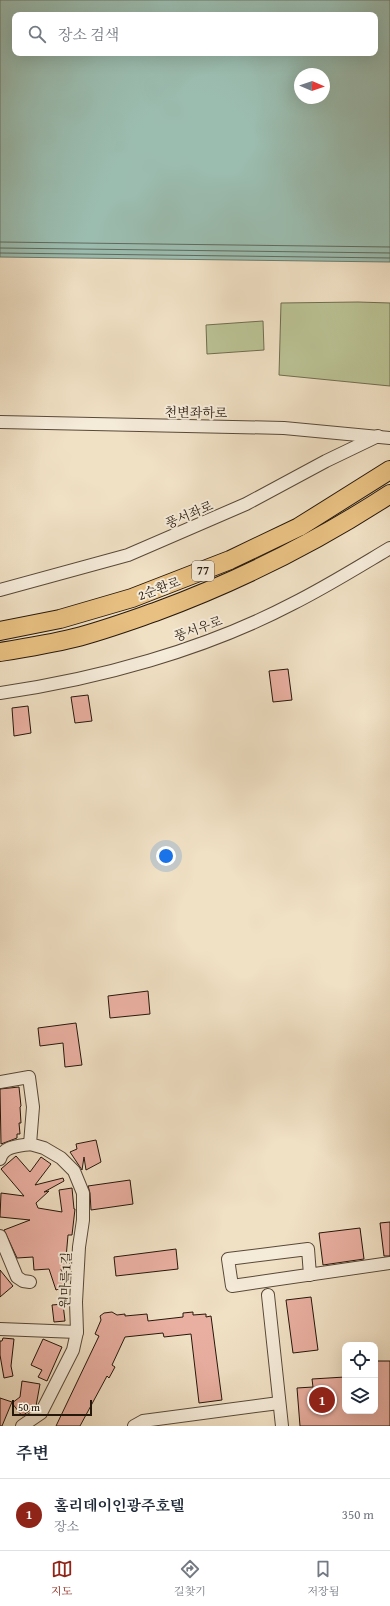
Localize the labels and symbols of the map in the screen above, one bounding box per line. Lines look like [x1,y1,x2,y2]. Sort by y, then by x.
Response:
north arrow [294,68,330,104]
street label: 천변좌하로 [164,402,228,423]
street label: 풍서좌로 [162,496,216,533]
road number: 77 [192,561,214,581]
street label: 2순환로 [135,572,183,605]
street label: 풍서우로 [171,611,225,646]
your location [156,846,176,866]
street label: 원마륵1길 [55,1251,76,1309]
pin: 1 [309,1385,335,1415]
scale bar [12,1398,92,1417]

